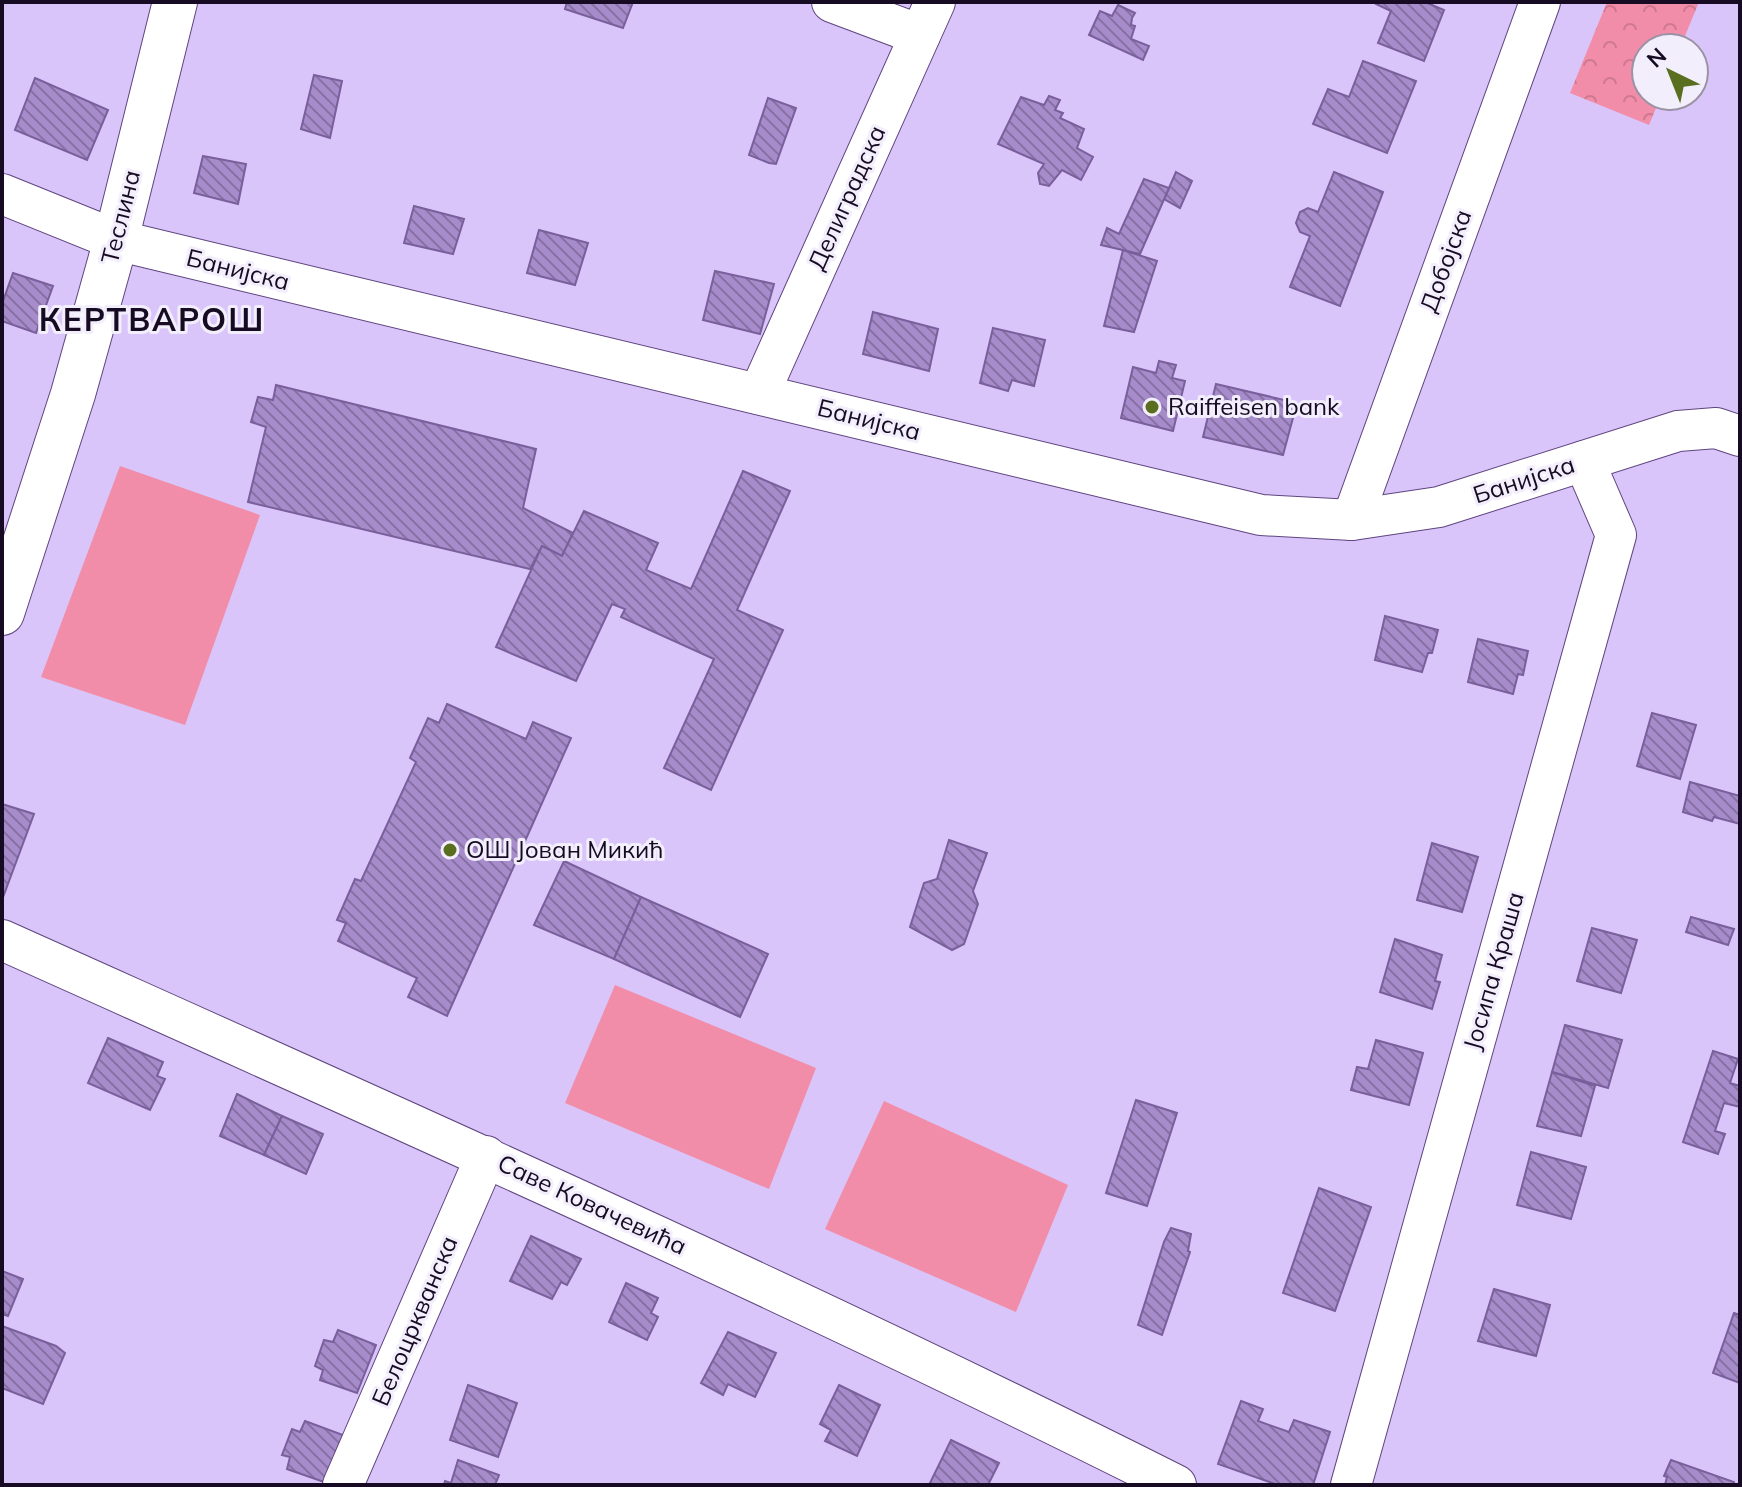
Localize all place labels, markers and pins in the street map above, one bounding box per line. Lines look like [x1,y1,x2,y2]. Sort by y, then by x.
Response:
place label: Raiffeisen bank [1168,391,1340,421]
marker: Raiffeisen bank [1143,398,1161,416]
place label: ОШ Јован Микић [466,834,664,864]
marker: ОШ Јован Микић [441,841,459,859]

